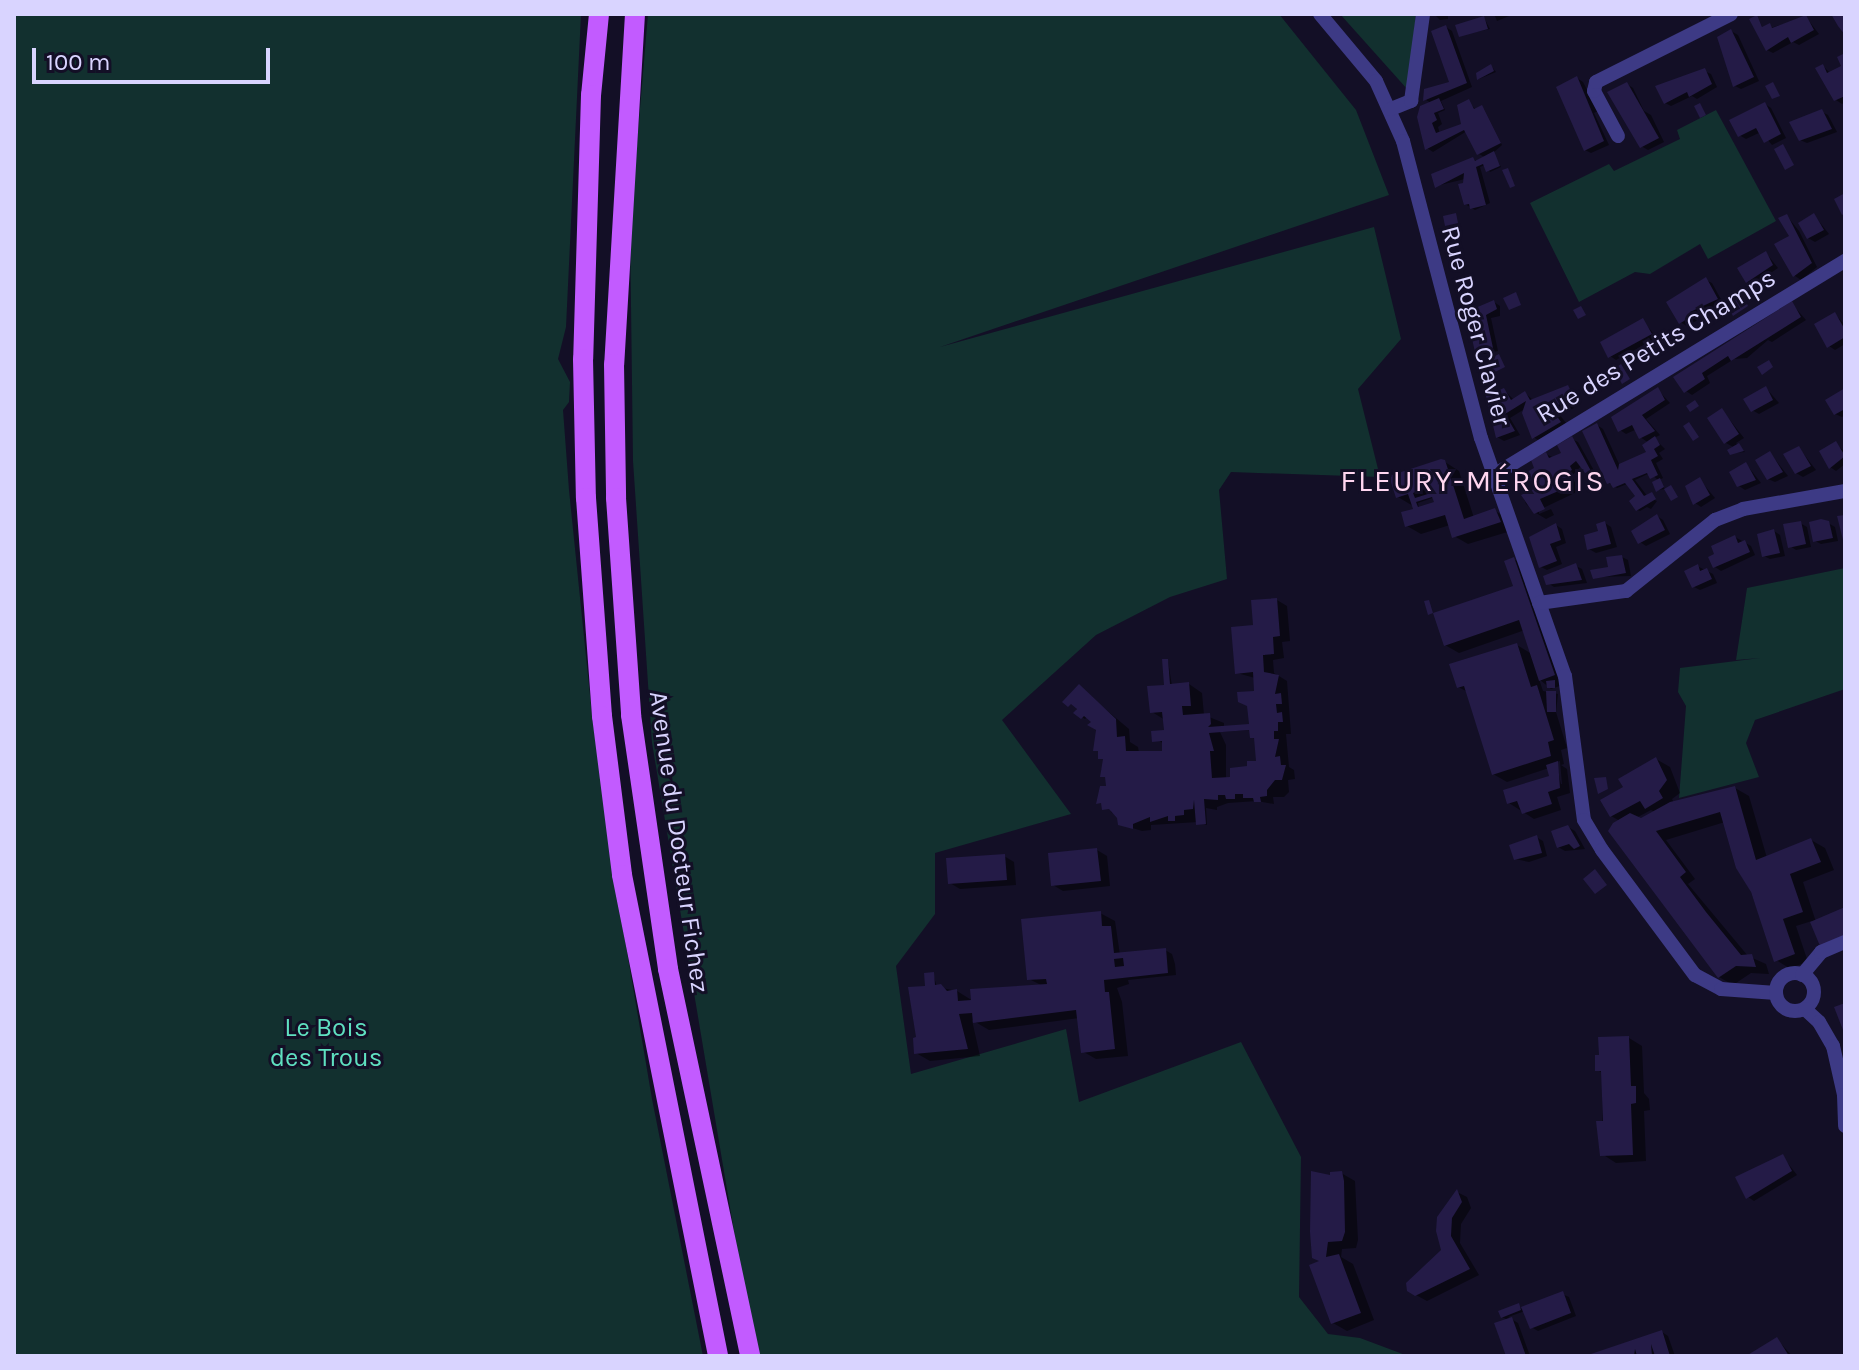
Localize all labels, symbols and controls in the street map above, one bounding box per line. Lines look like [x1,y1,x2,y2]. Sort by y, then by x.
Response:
scale bar [36,32,274,82]
text: 100 m [46,48,111,76]
street label: Rue Roger Clavier [1434,222,1518,430]
street label: Rue des Petits Champs [1531,262,1781,430]
district label: FLEURY-MÉROGIS [1340,463,1606,499]
street label: Avenue du Docteur Fichez [642,689,716,995]
park label: Le Bois des Trous [270,1012,382,1074]

